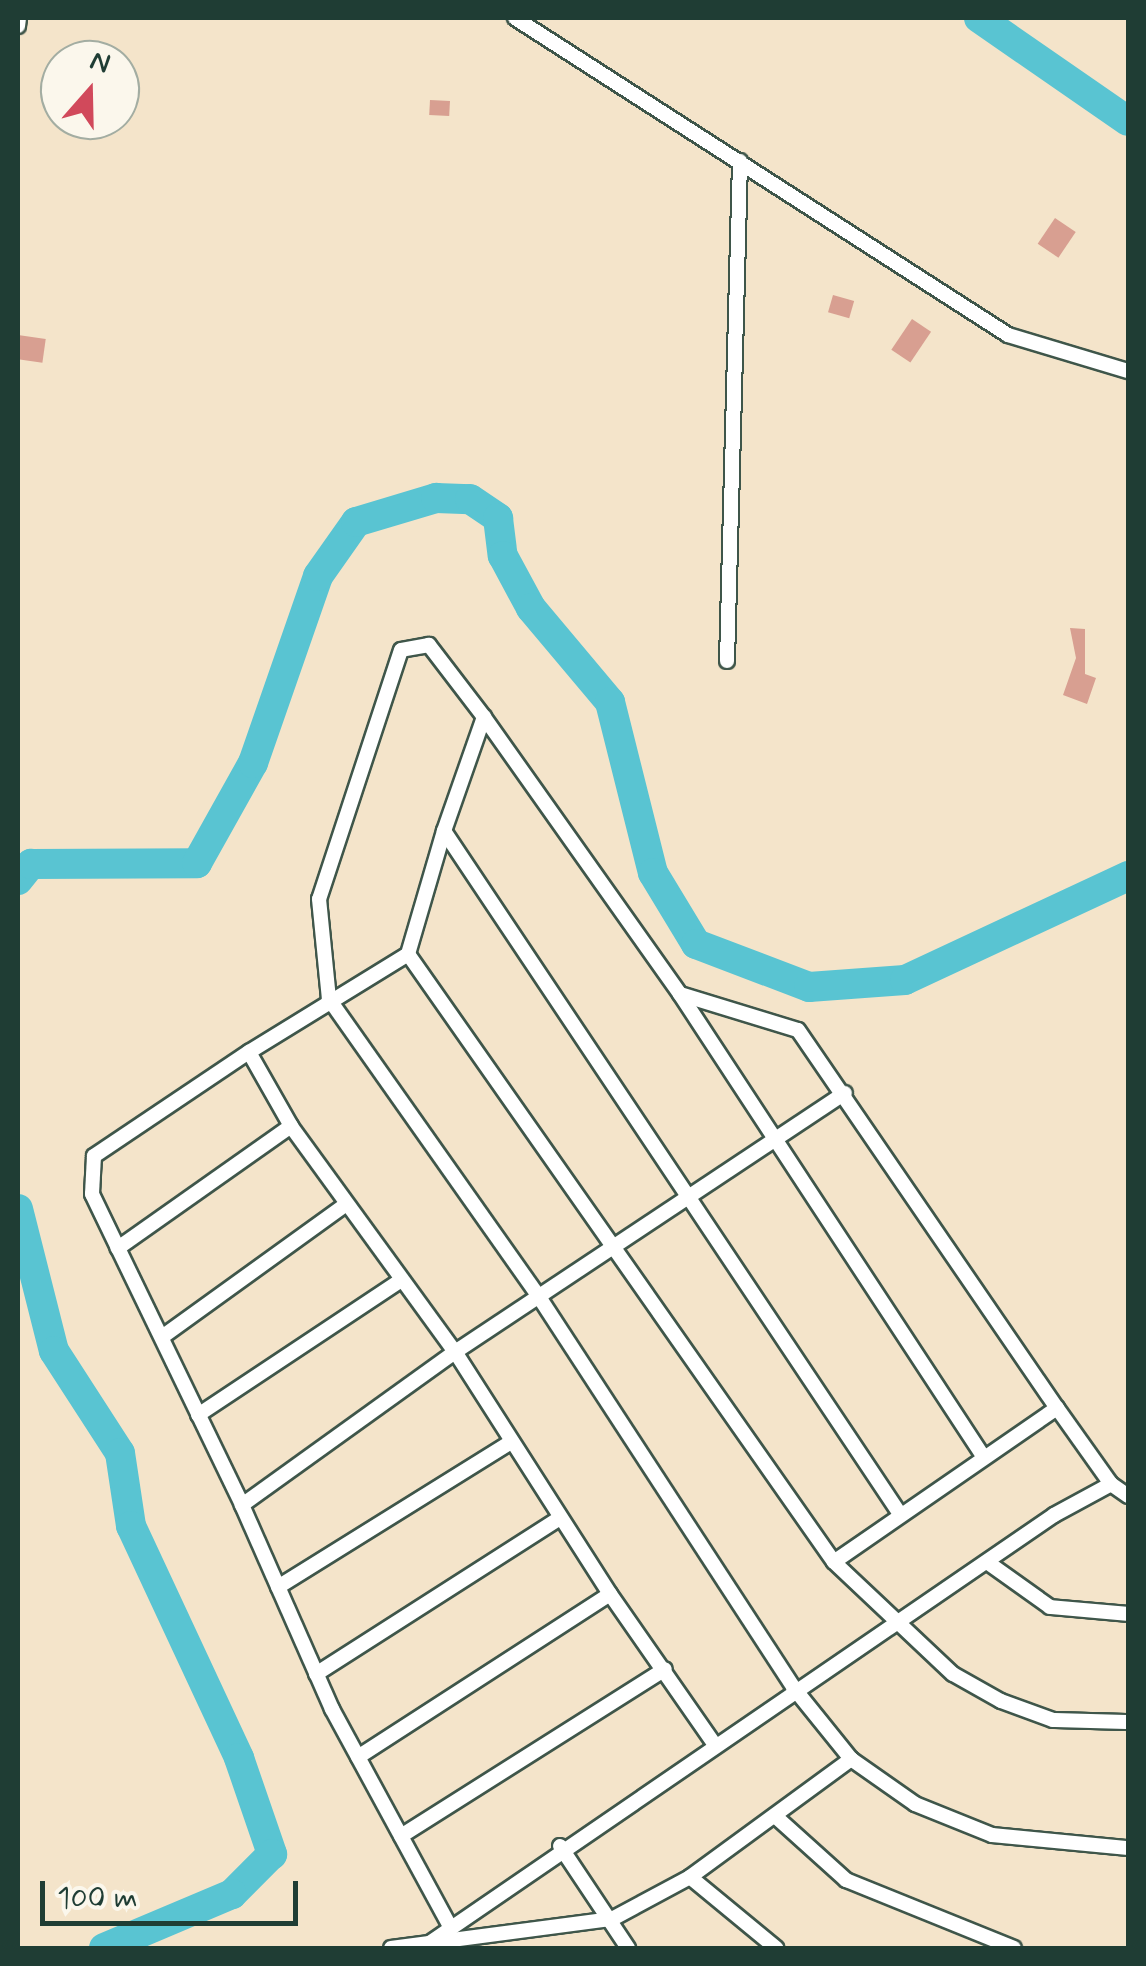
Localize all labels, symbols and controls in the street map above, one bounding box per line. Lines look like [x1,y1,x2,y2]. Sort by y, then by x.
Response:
north arrow [40,40,140,140]
text: N [85,43,115,84]
scale bar [45,1861,302,1923]
text: 100 m [57,1879,138,1918]

